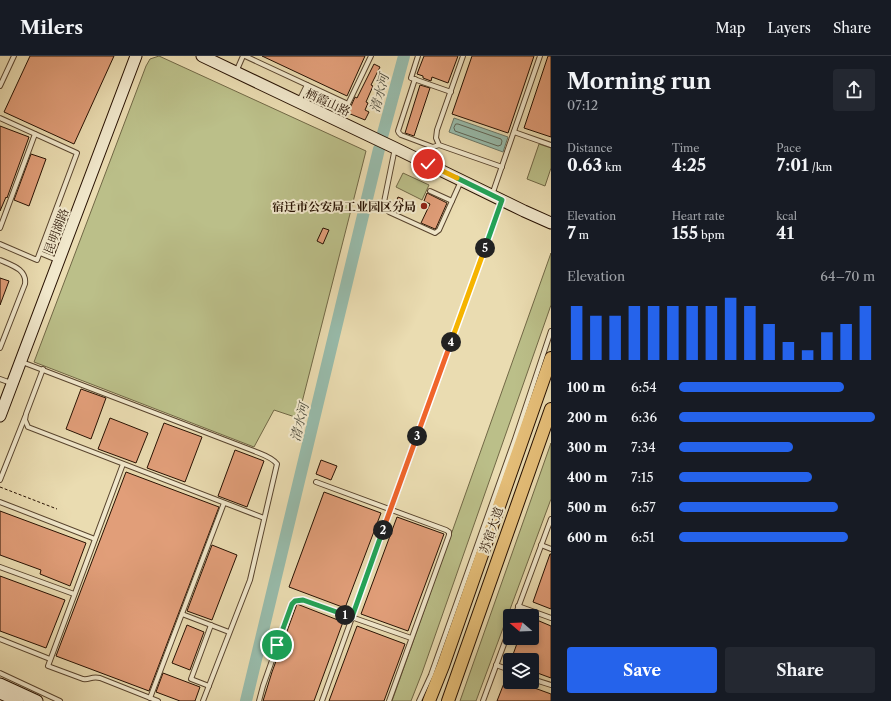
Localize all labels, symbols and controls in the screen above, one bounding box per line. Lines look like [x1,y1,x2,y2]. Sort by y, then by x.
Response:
text: Milers [20,16,83,39]
text: Map [715,19,745,37]
text: Layers [767,19,811,37]
text: Share [833,19,871,37]
text: Morning run [567,68,711,95]
button: share [833,69,875,111]
water label: 清水河 [366,70,392,114]
street label: 栖霞山路 [303,85,353,119]
text: 07:12 [567,97,598,113]
text: Distance [567,141,613,155]
text: Time [672,141,699,155]
text: Pace [776,141,801,155]
pin [411,147,445,181]
icon: check [417,153,439,175]
text: 0.63 [567,155,602,175]
text: 4:25 [672,155,706,175]
text: 7:01 [776,155,809,175]
text: km [602,160,622,174]
text: /km [809,160,832,174]
place label: 宿迁市公安局工业园区分局 [272,199,416,214]
marker: 宿迁市公安局工业园区分局 [419,201,429,211]
street label: 昆明湖路 [40,206,72,256]
text: Elevation [567,209,616,223]
text: Heart rate [672,209,725,223]
text: kcal [776,209,797,223]
text: 7 [567,223,576,243]
text: 155 [672,223,698,243]
text: 41 [776,223,794,243]
text: m [576,228,589,242]
text: bpm [698,228,725,242]
pin: 5 [475,238,495,258]
text: 5 [482,241,488,255]
text: Elevation [567,268,625,284]
text: 64–70 m [820,268,875,284]
pin: 4 [441,332,461,352]
text: 4 [448,335,454,349]
text: 100 m [567,379,606,395]
text: 6:54 [631,379,657,395]
water label: 清水河 [287,399,312,443]
text: 200 m [567,409,607,425]
text: 6:36 [631,409,657,425]
pin: 3 [407,426,427,446]
text: 3 [414,429,420,443]
text: 300 m [567,439,607,455]
text: 7:34 [631,439,656,455]
text: 400 m [567,469,607,485]
text: 7:15 [631,469,654,485]
text: 500 m [567,499,607,515]
text: 6:57 [631,499,656,515]
street label: 苏宿大道 [476,505,506,555]
pin: 2 [373,520,393,540]
text: 2 [380,523,386,537]
text: 600 m [567,529,608,545]
text: 6:51 [631,529,655,545]
pin: 1 [335,605,355,625]
text: 1 [343,608,347,622]
north arrow [503,609,539,645]
map controls [503,609,539,689]
pin [260,628,294,662]
icon: arrive [266,634,288,656]
button: Save [567,647,717,693]
button: Share [725,647,875,693]
button: layers [503,653,539,689]

